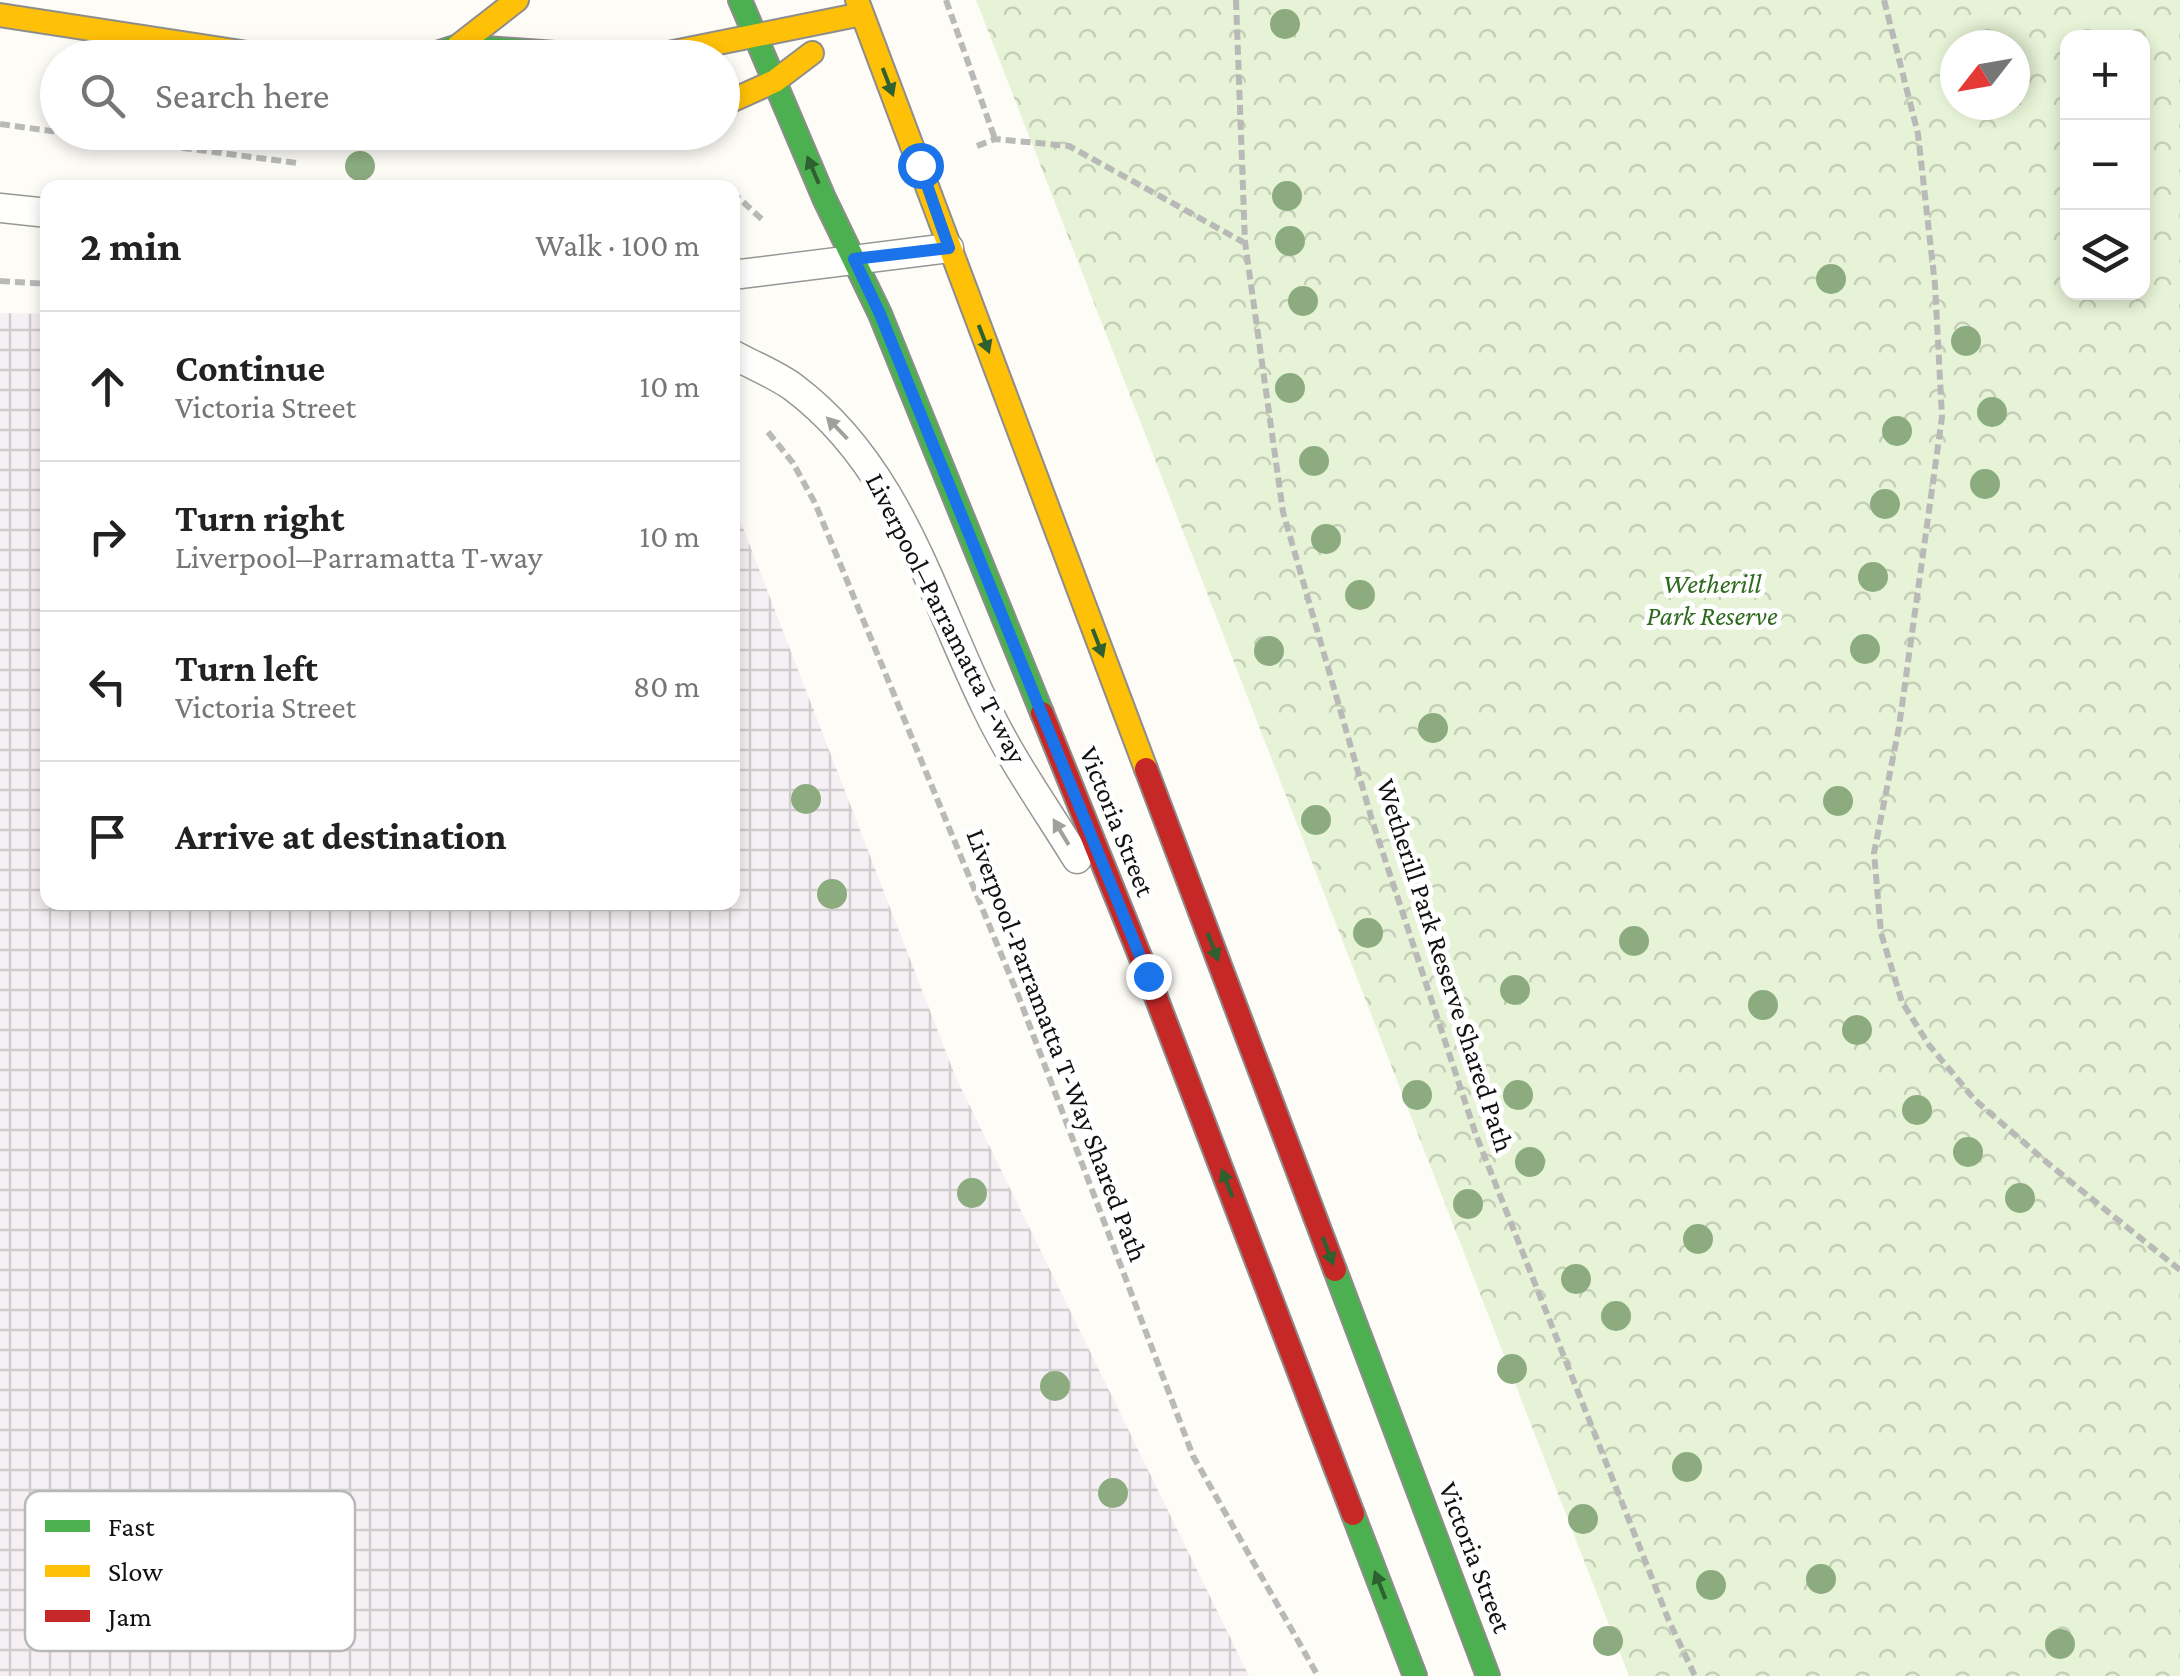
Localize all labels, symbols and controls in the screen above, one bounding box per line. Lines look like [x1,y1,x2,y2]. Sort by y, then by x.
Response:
north arrow [1940,30,2030,120]
map controls [2060,30,2150,300]
button: + [2060,30,2150,120]
search box [40,40,740,150]
icon: search [75,68,130,123]
one-way arrow [881,68,896,98]
text: Search here [155,74,329,116]
button: − [2060,120,2150,210]
route start [898,143,944,189]
one-way arrow [805,155,821,185]
button: layers [2060,210,2150,300]
text: 2 min [80,222,181,269]
text: Walk · 100 m [535,227,700,263]
one-way arrow [976,325,992,355]
text: Continue [175,347,325,389]
icon: ahead [80,359,135,414]
text: 10 m [640,368,700,404]
text: Victoria Street [175,389,356,425]
one-way arrow [826,416,849,440]
street label: Liverpool–Parramatta T-way [860,468,1034,770]
text: Turn right [175,497,344,539]
icon: right [80,509,135,564]
text: 10 m [640,518,700,554]
text: Liverpool–Parramatta T-way [175,539,543,575]
park label: Wetherill Park Reserve [1646,568,1778,631]
one-way arrow [1091,629,1107,659]
text: Turn left [175,647,318,689]
icon: left [80,659,135,714]
text: 80 m [633,668,700,704]
text: Victoria Street [175,689,356,725]
street label: Victoria Street [1073,742,1162,901]
street label: Wetherill Park Reserve Shared Path [1370,775,1521,1156]
icon: arrive [80,809,135,864]
text: Arrive at destination [175,815,507,857]
one-way arrow [1053,818,1070,846]
street label: Liverpool-Parramatta T-Way Shared Path [961,825,1155,1266]
one-way arrow [1206,933,1221,963]
route end [1126,954,1172,1000]
one-way arrow [1219,1168,1234,1198]
one-way arrow [1321,1237,1336,1267]
street label: Victoria Street [1433,1478,1519,1637]
legend [25,1491,355,1651]
text: Fast [108,1511,155,1542]
text: Slow [108,1556,163,1587]
one-way arrow [1372,1570,1387,1600]
text: Jam [105,1601,152,1632]

